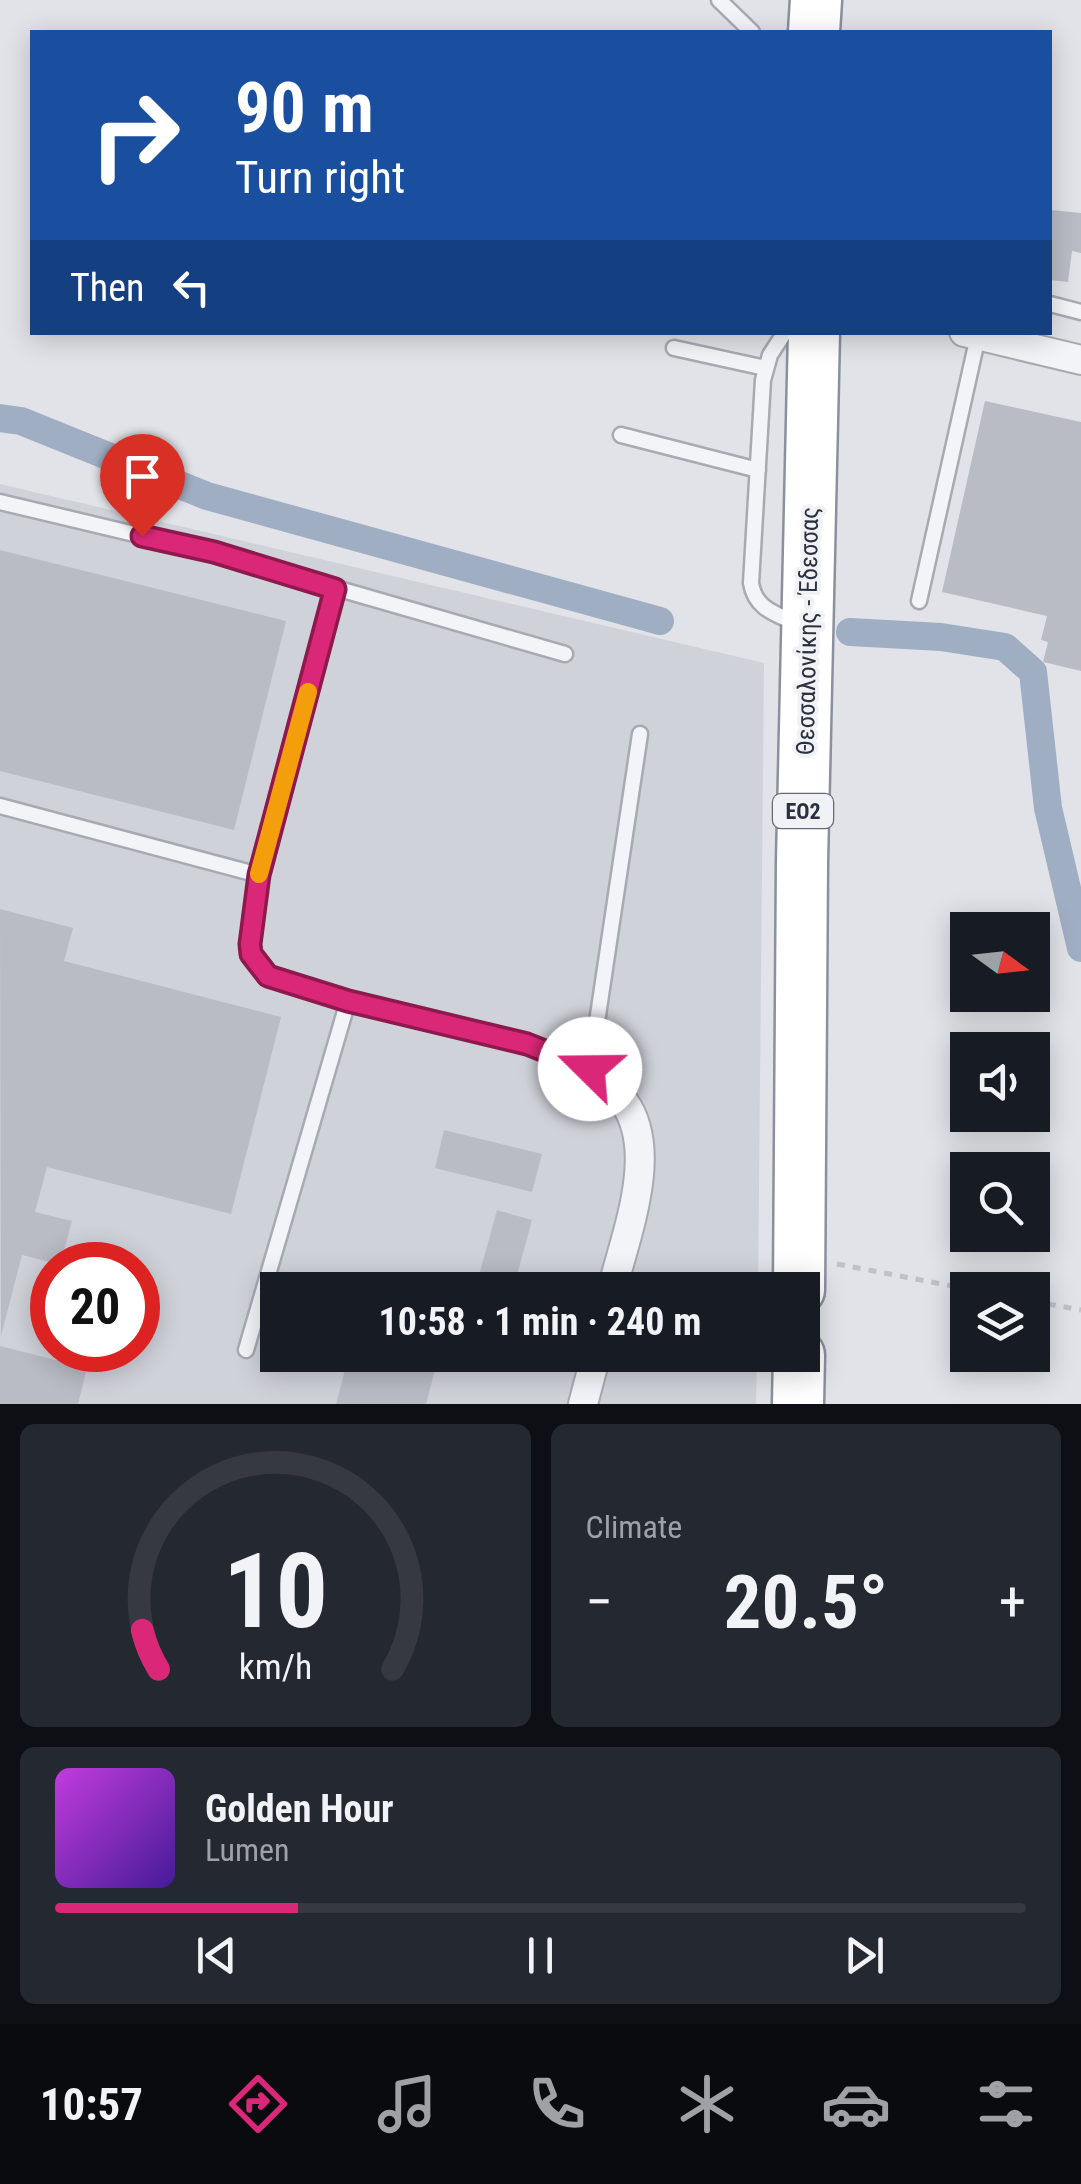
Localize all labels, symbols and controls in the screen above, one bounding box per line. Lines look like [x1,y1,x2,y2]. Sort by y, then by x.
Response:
text: 90 m [235,67,374,149]
icon: right [70,70,200,200]
text: Turn right [235,151,405,204]
icon: left [164,260,219,315]
text: Then [70,266,144,310]
pin [100,434,185,537]
icon: arrive [115,449,170,504]
street label: Θεσσαλονίκης - Έδεσσας [791,507,824,755]
road number: ΕΟ2 [773,794,833,828]
north arrow [950,912,1050,1012]
map controls [950,912,1050,1372]
position arrow [538,1017,642,1121]
button: sound [950,1032,1050,1132]
button: search [950,1152,1050,1252]
speed limit sign: 20 [30,1242,160,1372]
button: layers [950,1272,1050,1372]
text: 10:58 · 1 min · 240 m [379,1300,701,1344]
text: Climate [586,1508,682,1546]
text: 10 [223,1531,328,1652]
text: 20.5° [724,1558,888,1646]
text: − [586,1570,613,1634]
text: + [999,1570,1026,1634]
text: km/h [238,1646,312,1688]
text: Golden Hour [205,1787,394,1831]
text: Lumen [205,1831,290,1869]
icon: previous [189,1928,244,1983]
icon: pause [513,1928,568,1983]
icon: next [837,1928,892,1983]
icon: directions [223,2069,293,2139]
icon: music [372,2069,442,2139]
icon: phone [522,2069,592,2139]
icon: climate [672,2069,742,2139]
icon: car [821,2069,891,2139]
icon: filters [971,2069,1041,2139]
text: 10:57 [40,2078,143,2131]

